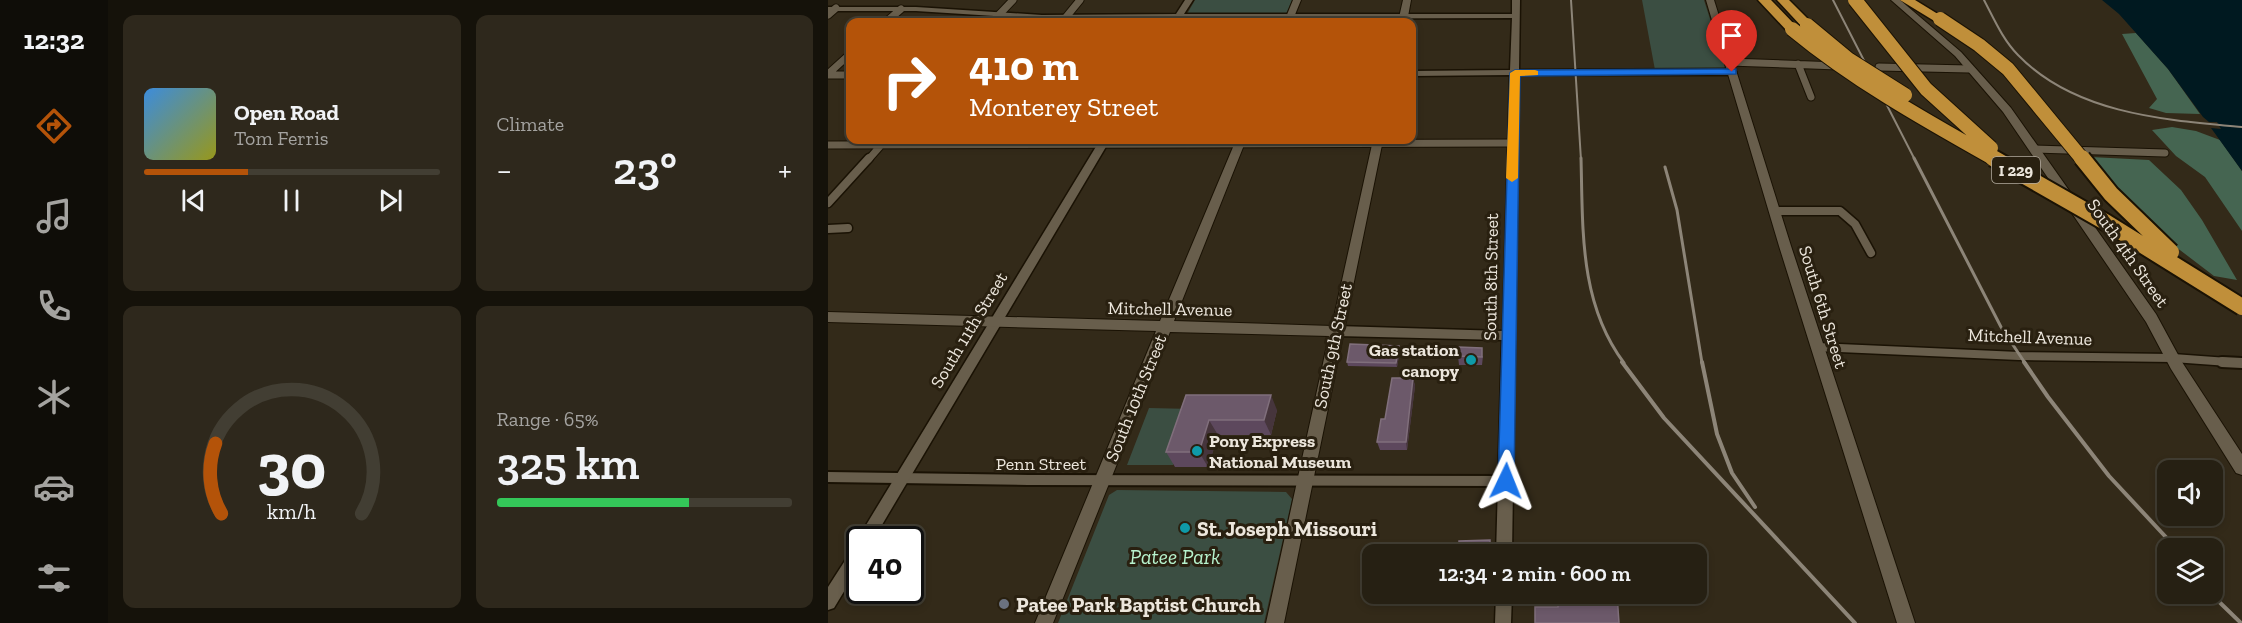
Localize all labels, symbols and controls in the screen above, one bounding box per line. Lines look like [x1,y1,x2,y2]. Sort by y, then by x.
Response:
pin [1706,10,1757,72]
icon: arrive [1715,19,1748,52]
text: 12:32 [24,24,85,56]
text: 410 m [969,40,1079,91]
icon: right [870,42,948,120]
text: Monterey Street [969,91,1158,123]
text: Open Road [234,99,339,126]
icon: directions [33,105,75,147]
text: Climate [497,112,564,136]
text: Tom Ferris [234,126,329,150]
text: 23° [613,142,677,196]
text: − [497,150,512,189]
text: + [778,150,792,189]
road number: I 229 [1992,157,2040,183]
icon: previous [177,184,210,217]
icon: pause [275,184,308,217]
icon: next [374,184,407,217]
icon: music [33,195,75,237]
street label: South 4th Street [2082,195,2174,312]
street label: South 8th Street [1479,213,1503,341]
street label: South 6th Street [1794,243,1852,371]
street label: South 11th Street [926,268,1012,392]
street label: South 9th Street [1309,281,1357,411]
icon: phone [33,285,75,327]
street label: Mitchell Avenue [1108,297,1232,321]
street label: Mitchell Avenue [1967,324,2093,350]
street label: South 10th Street [1101,331,1172,465]
place label: Gas station canopy [1369,339,1459,382]
marker: Gas station canopy [1464,353,1478,367]
icon: climate [33,376,75,418]
text: Range · 65% [497,407,598,431]
text: 30 [257,429,326,504]
place label: Pony Express National Museum [1209,430,1351,473]
text: 325 km [497,437,639,491]
marker: Pony Express National Museum [1190,444,1204,458]
position arrow [1474,449,1538,513]
street label: Penn Street [996,453,1087,475]
map controls [2157,460,2223,604]
button: sound [2157,460,2223,526]
icon: car [33,466,75,508]
text: km/h [267,499,316,524]
place label: St. Joseph Missouri [1197,516,1377,541]
marker: St. Joseph Missouri [1178,521,1192,535]
speed limit sign: 40 [846,526,924,604]
button: layers [2157,538,2223,604]
park label: Patee Park [1130,544,1220,569]
icon: filters [33,557,75,599]
text: 12:34 · 2 min · 600 m [1438,560,1631,587]
place label: Patee Park Baptist Church [1016,592,1261,617]
marker: Patee Park Baptist Church [997,597,1011,611]

